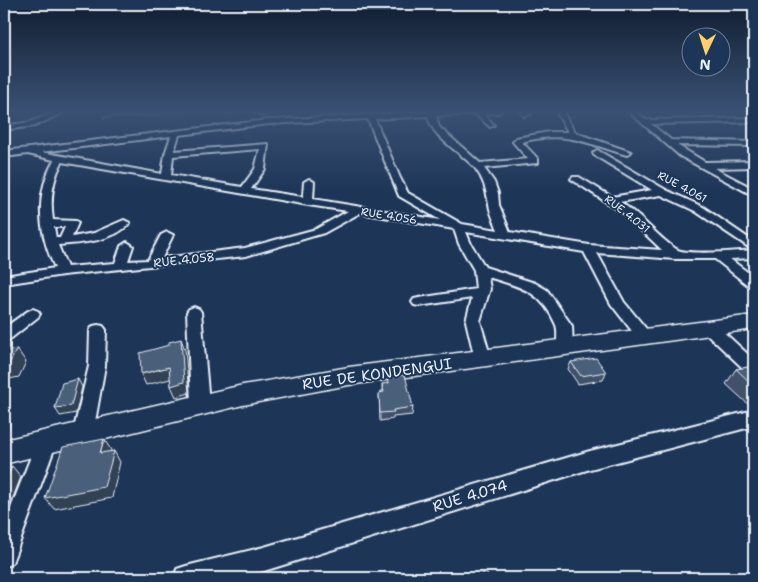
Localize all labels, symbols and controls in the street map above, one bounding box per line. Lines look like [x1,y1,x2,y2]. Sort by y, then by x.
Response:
north arrow [680,28,730,78]
text: N [699,56,711,74]
street label: RUE 4.061 [655,168,709,206]
street label: RUE 4.031 [601,192,653,236]
street label: RUE 4.056 [360,204,418,228]
street label: RUE 4.058 [152,249,216,271]
street label: RUE DE KONDENGUI [301,354,453,394]
street label: RUE 4.074 [430,475,510,517]

